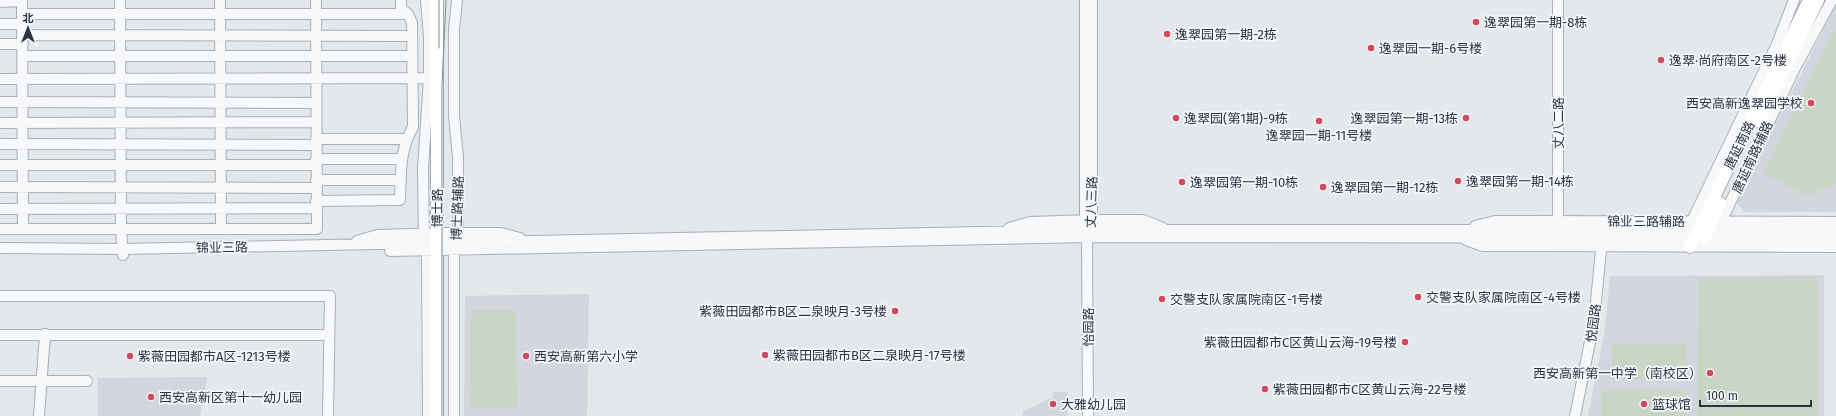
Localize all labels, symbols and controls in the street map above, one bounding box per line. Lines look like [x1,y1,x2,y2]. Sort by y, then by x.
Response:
north arrow [8,8,48,48]
text: 北 [23,12,34,25]
place label: 逸翠园第一期-8栋 [1484,15,1587,30]
marker: 逸翠园第一期-8栋 [1471,17,1481,27]
place label: 逸翠园第一期-2栋 [1175,27,1277,42]
marker: 逸翠园第一期-2栋 [1162,29,1172,39]
place label: 逸翠园一期-6号楼 [1379,41,1482,56]
marker: 逸翠园一期-6号楼 [1366,43,1376,53]
place label: 逸翠·尚府南区-2号楼 [1669,53,1787,68]
marker: 逸翠·尚府南区-2号楼 [1656,55,1666,65]
place label: 西安高新逸翠园学校 [1686,96,1803,111]
street label: 丈八二路 [1551,97,1566,149]
marker: 西安高新逸翠园学校 [1806,98,1816,108]
place label: 逸翠园(第1期)-9栋 [1184,111,1288,126]
place label: 逸翠园第一期-13栋 [1351,111,1458,126]
marker: 逸翠园(第1期)-9栋 [1171,113,1181,123]
marker: 逸翠园第一期-13栋 [1461,113,1471,123]
marker: 逸翠园一期-11号楼 [1314,116,1324,126]
street label: 唐延南路 [1721,119,1758,172]
street label: 唐延南路辅路 [1729,119,1776,196]
place label: 逸翠园一期-11号楼 [1266,128,1372,143]
place label: 逸翠园第一期-14栋 [1466,174,1574,189]
street label: 博士路辅路 [449,175,466,241]
place label: 逸翠园第一期-10栋 [1190,175,1298,190]
street label: 丈八三路 [1083,176,1100,228]
marker: 逸翠园第一期-14栋 [1453,176,1463,186]
marker: 逸翠园第一期-10栋 [1177,177,1187,187]
place label: 逸翠园第一期-12栋 [1331,180,1438,195]
marker: 逸翠园第一期-12栋 [1318,182,1328,192]
street label: 博士路 [430,188,445,228]
street label: 锦业三路辅路 [1607,214,1685,229]
street label: 锦业三路 [196,240,248,255]
place label: 交警支队家属院南区-4号楼 [1426,290,1581,305]
place label: 交警支队家属院南区-1号楼 [1170,292,1323,307]
marker: 交警支队家属院南区-4号楼 [1413,292,1423,302]
marker: 交警支队家属院南区-1号楼 [1157,294,1167,304]
street label: 悦园路 [1583,303,1604,343]
place label: 紫薇田园都市B区二泉映月-3号楼 [699,304,887,319]
marker: 紫薇田园都市B区二泉映月-3号楼 [890,306,900,316]
street label: 怡园路 [1081,307,1096,347]
place label: 紫薇田园都市C区黄山云海-19号楼 [1204,335,1397,350]
marker: 紫薇田园都市C区黄山云海-19号楼 [1400,337,1410,347]
place label: 紫薇田园都市B区二泉映月-17号楼 [773,348,966,363]
place label: 紫薇田园都市A区-1213号楼 [138,349,291,364]
place label: 西安高新第六小学 [534,349,638,364]
marker: 紫薇田园都市B区二泉映月-17号楼 [760,350,770,360]
marker: 紫薇田园都市A区-1213号楼 [125,351,135,361]
marker: 西安高新第六小学 [521,351,531,361]
place label: 西安高新第一中学（南校区） [1533,366,1702,381]
marker: 西安高新第一中学（南校区） [1705,368,1715,378]
place label: 紫薇田园都市C区黄山云海-22号楼 [1273,382,1467,397]
scale bar [1700,382,1811,408]
marker: 紫薇田园都市C区黄山云海-22号楼 [1260,384,1270,394]
text: 100 m [1706,389,1738,403]
place label: 西安高新区第十一幼儿园 [159,390,302,405]
marker: 西安高新区第十一幼儿园 [146,392,156,402]
place label: 大雅幼儿园 [1061,397,1126,412]
place label: 篮球馆 [1652,397,1691,412]
marker: 大雅幼儿园 [1048,399,1058,409]
marker: 篮球馆 [1639,399,1649,409]

